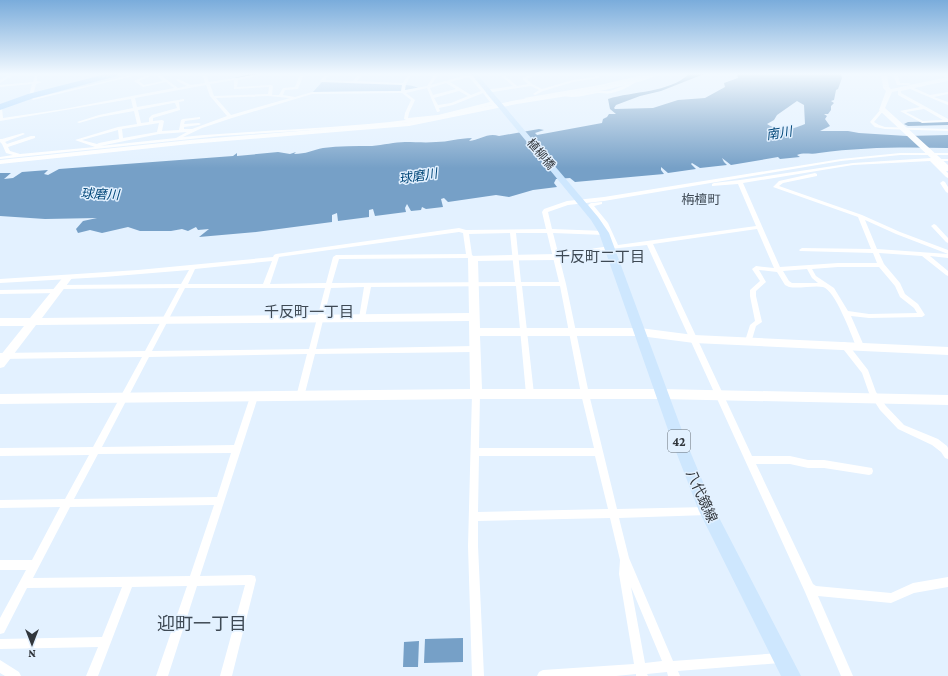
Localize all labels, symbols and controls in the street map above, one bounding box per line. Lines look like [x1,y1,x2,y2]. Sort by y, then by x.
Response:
water label: 南川 [765,123,795,142]
street label: 植柳橋 [524,136,558,172]
water label: 球磨川 [398,165,440,186]
water label: 球磨川 [80,186,122,202]
district label: 栴檀町 [681,192,721,207]
district label: 千反町二丁目 [555,249,645,265]
district label: 千反町一丁目 [264,304,354,320]
road number: 42 [668,430,690,452]
street label: 八代鏡線 [683,467,721,525]
district label: 迎町一丁目 [157,614,247,634]
north arrow [12,624,52,664]
text: N [28,648,36,660]

